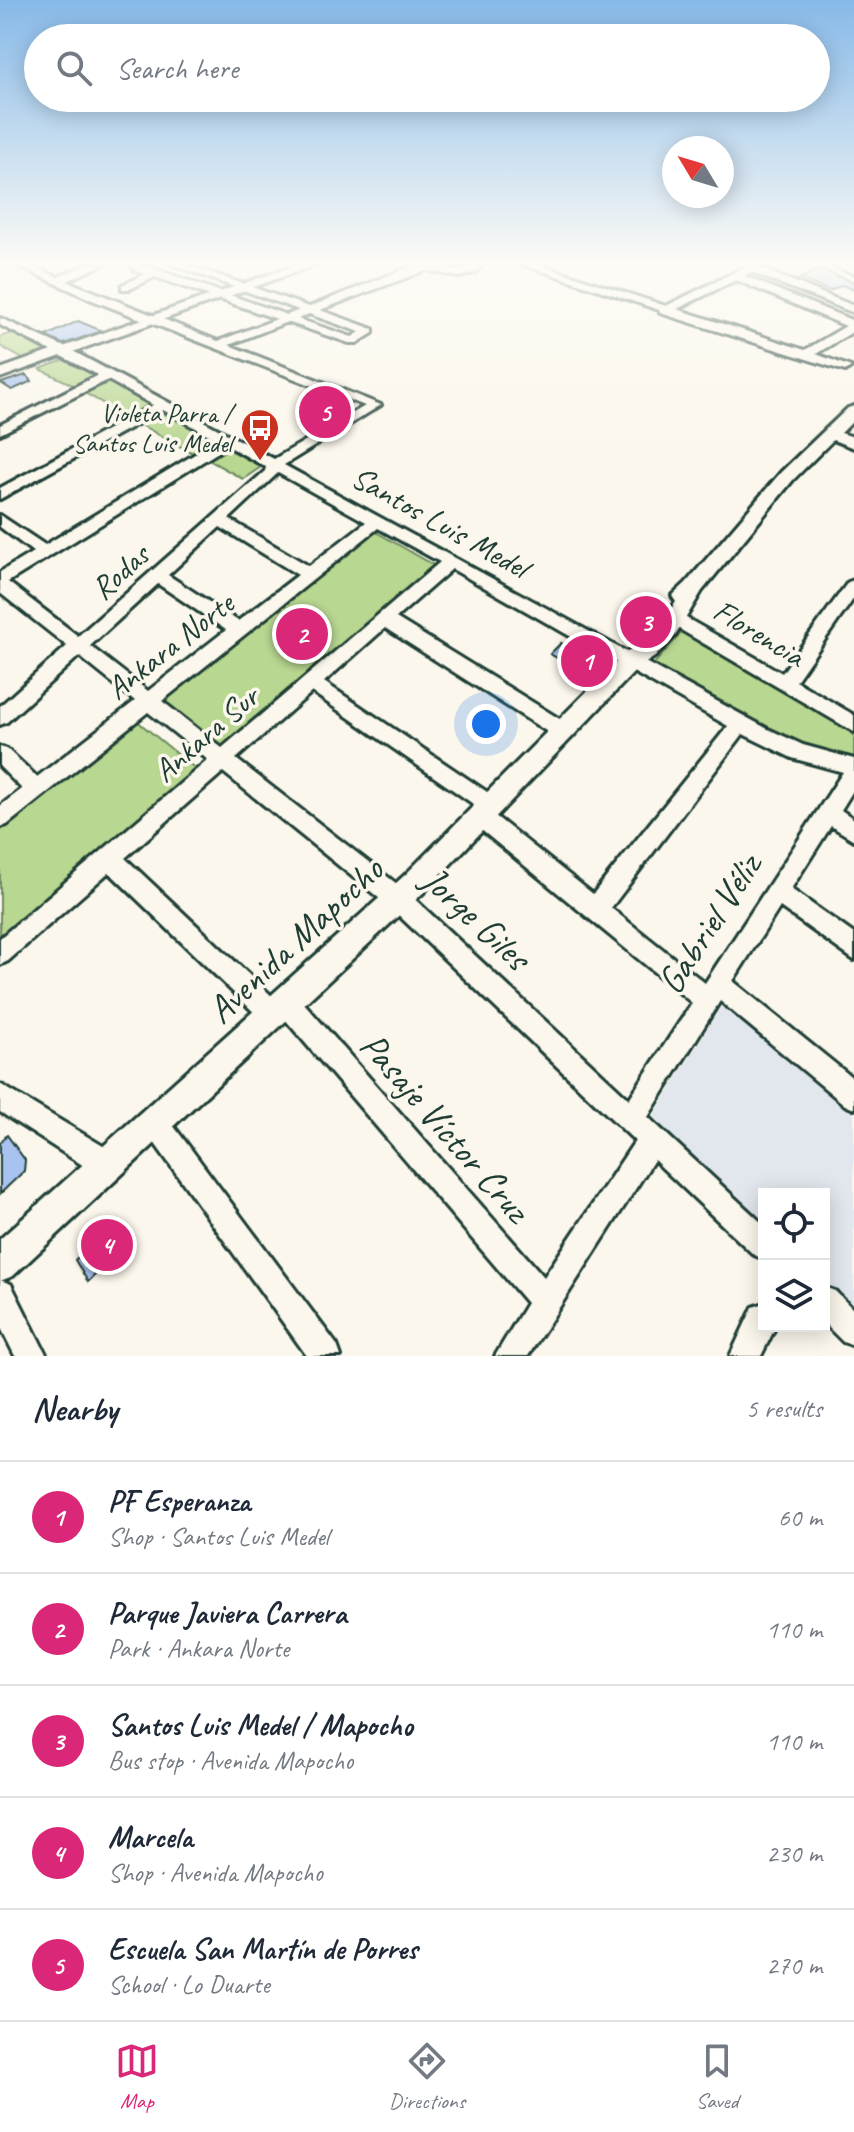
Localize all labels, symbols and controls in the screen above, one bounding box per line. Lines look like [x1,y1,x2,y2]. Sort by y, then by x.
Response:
search box [24,24,830,112]
icon: search [52,46,96,90]
text: Search here [116,49,238,87]
north arrow [662,136,734,208]
pin: 5 [299,382,351,442]
place label: Violeta Parra / Santos Luis Medel [73,397,237,460]
bus stop icon: Violeta Parra / Santos Luis Medel [239,407,281,462]
street label: Santos Luis Medel [344,457,541,590]
street label: Rodas [82,534,159,609]
street label: Ankara Norte [98,582,244,709]
street label: Florencia [706,590,814,677]
pin: 3 [620,592,672,652]
pin: 2 [276,604,328,664]
pin: 1 [561,631,613,691]
street label: Ankara Sur [145,675,270,791]
your location [466,704,506,744]
street label: Gabriel Véliz [647,843,773,1003]
street label: Avenida Mapocho [197,846,394,1033]
street label: Jorge Giles [411,855,543,983]
street label: Pasaje Víctor Cruz [350,1023,542,1234]
map controls [758,1188,830,1332]
button: locate [758,1188,830,1260]
pin: 4 [81,1215,133,1275]
button: layers [758,1260,830,1332]
text: Nearby [32,1387,118,1430]
text: 5 results [746,1392,822,1425]
text: PF Esperanza [108,1482,250,1520]
text: 1 [52,1501,64,1534]
text: 60 m [778,1501,822,1534]
text: Shop · Santos Luis Medel [108,1520,329,1553]
text: Parque Javiera Carrera [108,1594,347,1632]
text: 2 [52,1613,64,1646]
text: 110 m [766,1613,822,1646]
text: Park · Ankara Norte [108,1632,289,1665]
text: Santos Luis Medel / Mapocho [108,1706,413,1744]
text: 3 [52,1725,64,1758]
text: 110 m [766,1725,822,1758]
text: Bus stop · Avenida Mapocho [108,1744,353,1777]
text: Marcela [108,1818,193,1856]
text: 4 [52,1837,64,1870]
text: 230 m [766,1837,822,1870]
text: Shop · Avenida Mapocho [108,1856,323,1889]
text: Escuela San Martín de Porres [108,1930,418,1968]
text: 5 [52,1949,64,1982]
text: 270 m [766,1949,822,1982]
text: School · Lo Duarte [108,1968,270,2001]
tab: Map [115,2039,159,2115]
tab: Directions [389,2039,465,2115]
tab: Saved [695,2039,739,2115]

